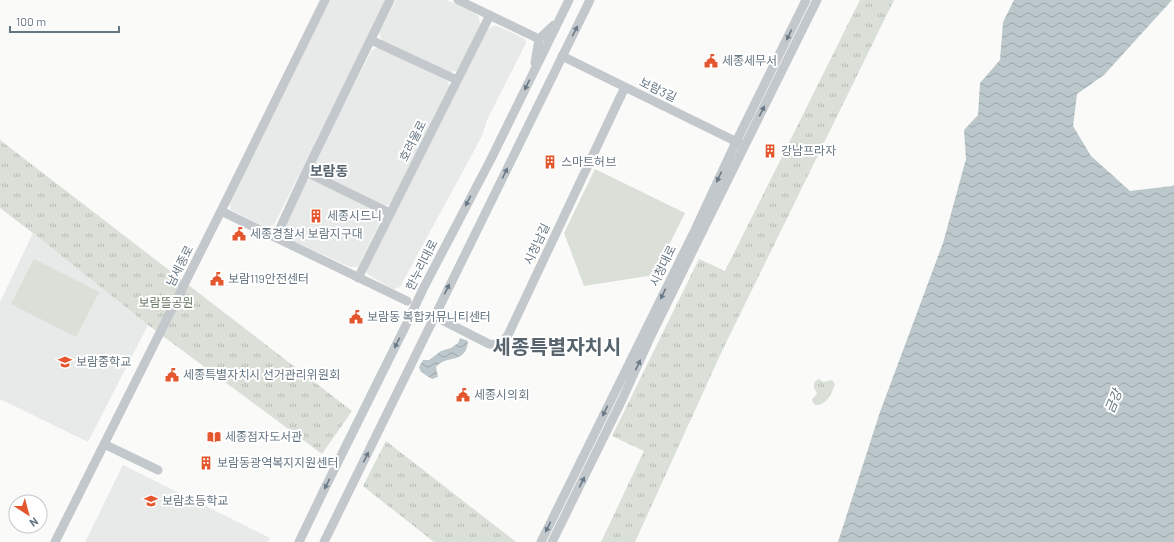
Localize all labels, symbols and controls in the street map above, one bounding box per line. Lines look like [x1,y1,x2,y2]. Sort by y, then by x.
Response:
scale bar [10,8,119,34]
text: 100 m [16,14,46,28]
one-way arrow [571,25,578,37]
one-way arrow [786,29,792,41]
public building icon: 세종세무서 [703,53,719,69]
place label: 세종세무서 [722,53,777,67]
street label: 보람3길 [638,74,679,104]
one-way arrow [524,80,530,91]
one-way arrow [758,105,765,116]
street label: 호려울로 [396,118,428,163]
building icon: 강남프라자 [762,143,778,159]
place label: 강남프라자 [781,143,836,157]
building icon: 스마트허브 [542,154,558,170]
place label: 스마트허브 [561,154,616,168]
district label: 보람동 [310,162,348,179]
one-way arrow [502,167,508,179]
one-way arrow [716,171,723,183]
one-way arrow [465,196,471,207]
building icon: 세종시드니 [308,208,324,224]
place label: 세종시드니 [327,208,382,222]
street label: 시청남길 [520,221,552,267]
public building icon: 세종경찰서 보람지구대 [231,226,247,242]
place label: 세종경찰서 보람지구대 [250,226,363,240]
street label: 한누리대로 [402,237,440,292]
street label: 남세종로 [163,243,195,288]
street label: 시청대로 [646,243,678,288]
public building icon: 보람119안전센터 [209,271,225,287]
place label: 보람119안전센터 [228,271,309,285]
one-way arrow [444,284,451,295]
one-way arrow [660,288,666,300]
park label: 보람뜰공원 [138,295,194,309]
public building icon: 보람동 복합커뮤니티센터 [348,309,364,325]
place label: 보람동 복합커뮤니티센터 [367,309,491,323]
district label: 세종특별자치시 [493,334,621,358]
one-way arrow [394,337,401,348]
school or university icon: 보람중학교 [57,354,73,370]
place label: 보람중학교 [76,354,131,368]
one-way arrow [635,359,641,370]
public building icon: 세종특별자치시 선거관리위원회 [164,367,180,383]
place label: 세종특별자치시 선거관리위원회 [183,367,340,381]
water label: 금강 [1101,385,1126,415]
public building icon: 세종시의회 [455,387,471,403]
place label: 세종시의회 [474,387,529,401]
one-way arrow [602,405,609,416]
library icon: 세종점자도서관 [206,429,222,445]
place label: 세종점자도서관 [225,429,302,443]
one-way arrow [363,451,369,462]
building icon: 보람동광역복지지원센터 [198,455,214,471]
place label: 보람동광역복지지원센터 [217,455,338,469]
one-way arrow [579,476,585,488]
one-way arrow [324,478,330,490]
school or university icon: 보람초등학교 [143,493,159,509]
place label: 보람초등학교 [162,493,228,507]
north arrow [8,494,48,534]
text: N [27,515,41,530]
one-way arrow [545,521,551,533]

